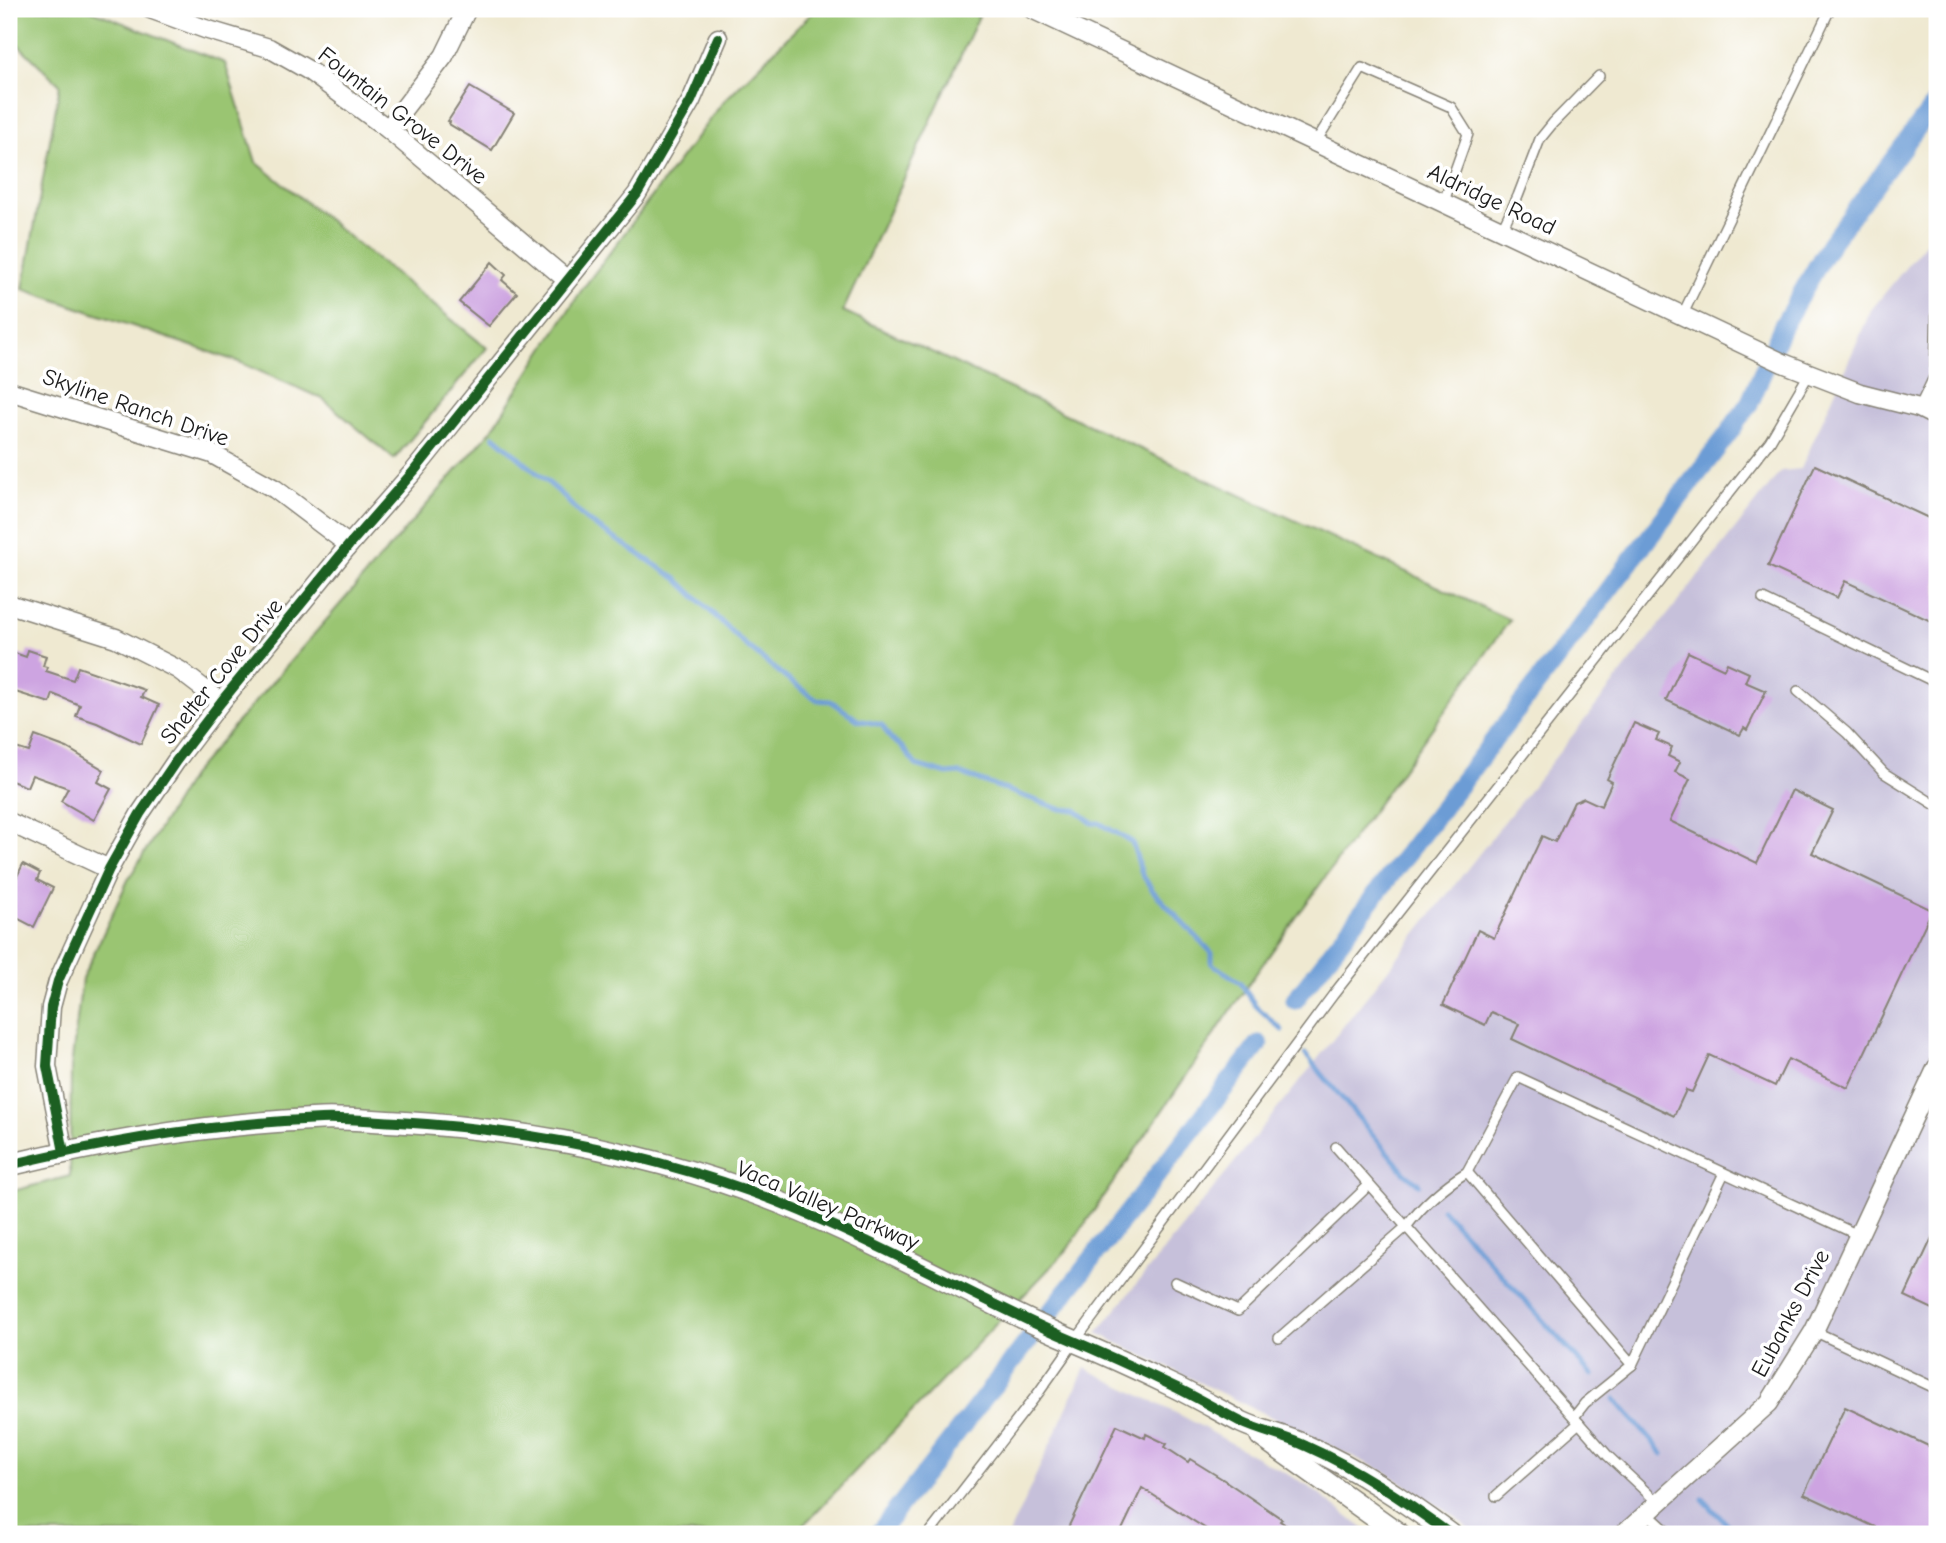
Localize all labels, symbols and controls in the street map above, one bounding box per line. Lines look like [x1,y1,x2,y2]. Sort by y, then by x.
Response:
street label: Fountain Grove Drive [313,41,493,190]
street label: Aldridge Road [1423,158,1560,241]
street label: Skyline Ranch Drive [39,363,232,452]
street label: Shelter Cove Drive [154,593,288,750]
street label: Vaca Valley Parkway [733,1155,924,1256]
street label: Eubanks Drive [1746,1245,1835,1382]

